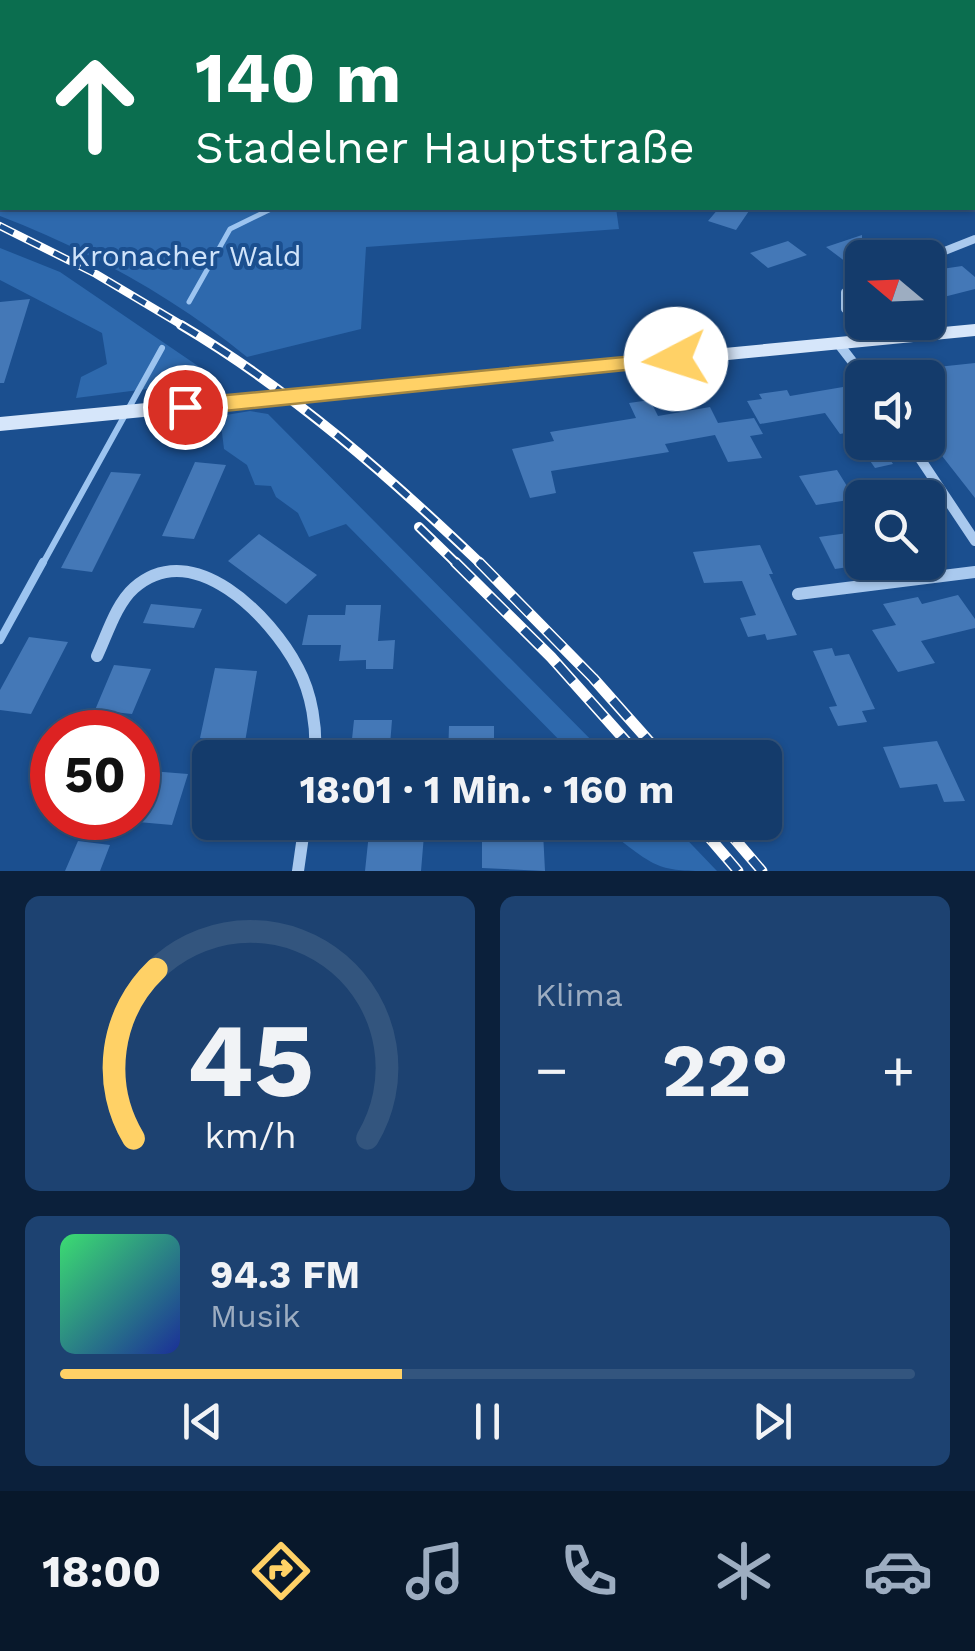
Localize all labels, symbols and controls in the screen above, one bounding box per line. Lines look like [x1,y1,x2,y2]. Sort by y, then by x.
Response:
text: 140 m [195,37,401,119]
icon: ahead [30,40,160,170]
text: Stadelner Hauptstraße [195,121,695,174]
park label: Kronacher Wald [70,238,302,273]
north arrow [845,240,945,340]
map controls [845,240,945,580]
position arrow [624,307,728,411]
button: sound [845,360,945,460]
pin [143,365,228,450]
icon: arrive [158,380,213,435]
button: search [845,480,945,580]
speed limit sign: 50 [30,710,160,840]
text: 18:01 · 1 Min. · 160 m [300,768,674,812]
text: Klima [535,976,623,1014]
text: 45 [186,999,314,1121]
text: 22° [662,1026,788,1114]
text: − [535,1038,568,1102]
text: + [882,1038,915,1102]
text: km/h [204,1115,296,1157]
text: 94.3 FM [210,1253,360,1297]
text: Musik [210,1297,300,1335]
icon: previous [175,1394,230,1449]
icon: pause [460,1394,515,1449]
icon: next [745,1394,800,1449]
icon: directions [246,1536,316,1606]
icon: music [400,1536,470,1606]
icon: phone [554,1536,624,1606]
icon: climate [709,1536,779,1606]
icon: car [863,1536,933,1606]
text: 18:00 [42,1545,161,1598]

